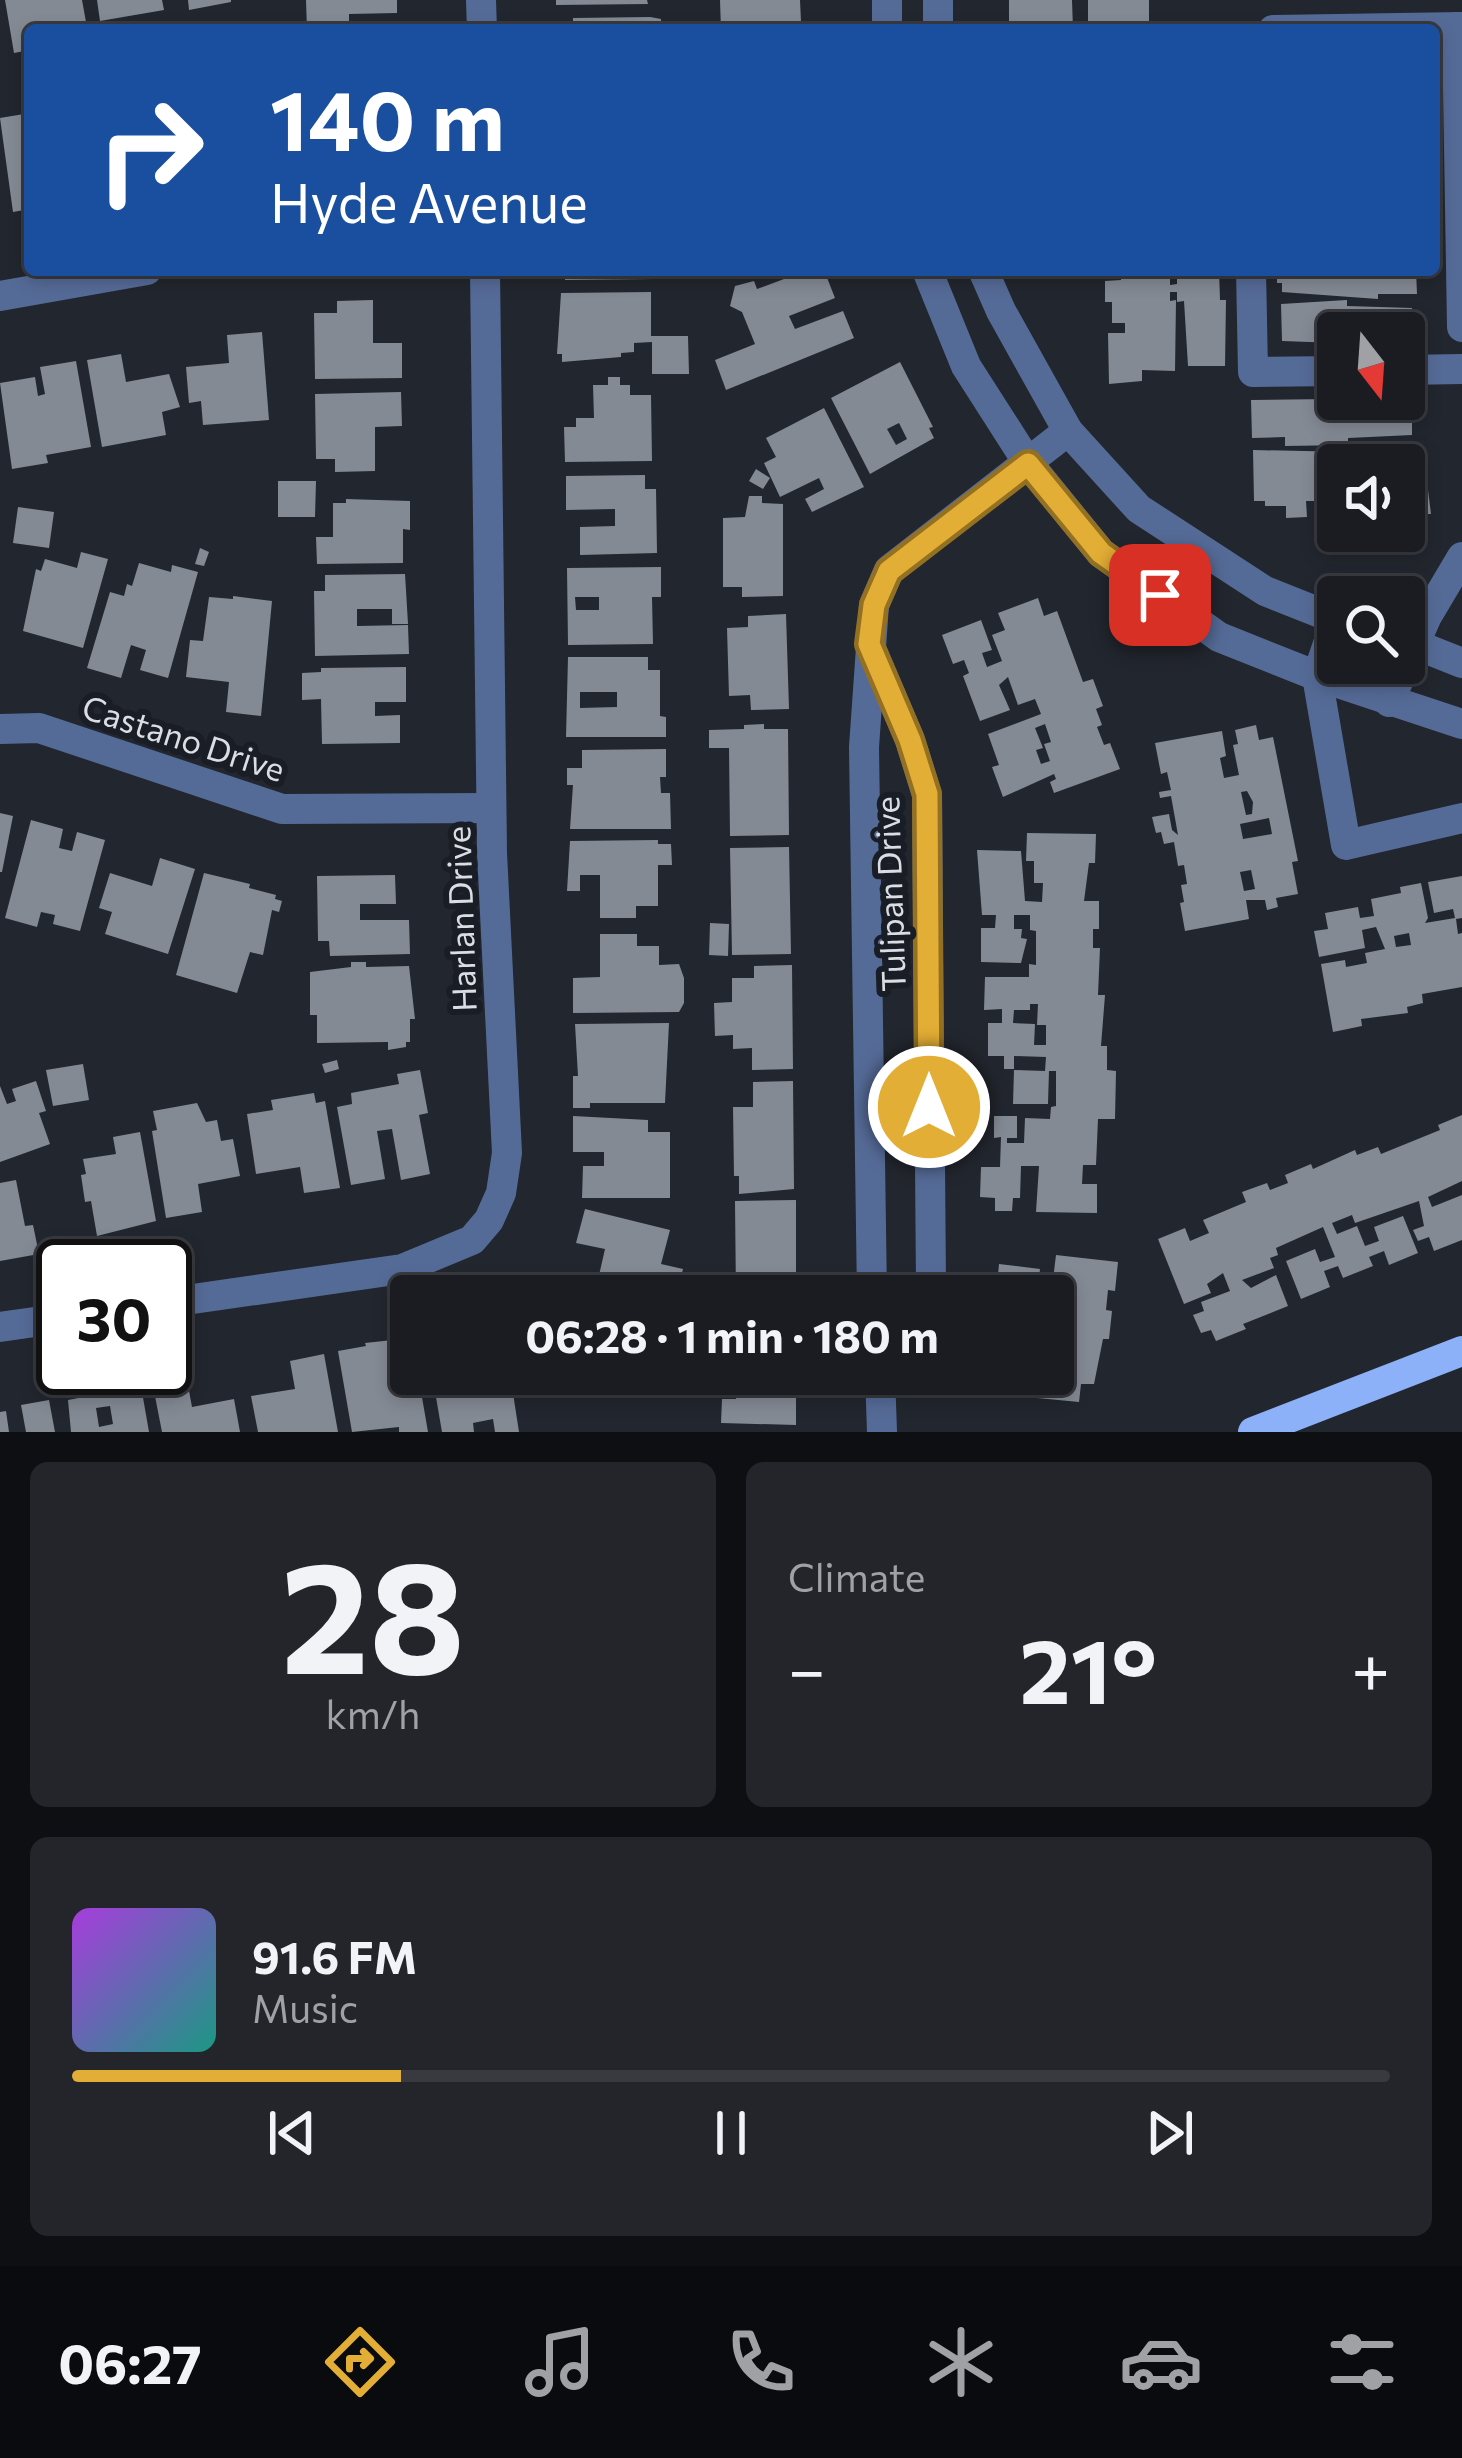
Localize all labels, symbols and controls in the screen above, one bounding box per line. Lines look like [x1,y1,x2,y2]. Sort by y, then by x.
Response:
text: 140 m [270,66,505,168]
icon: right [72,72,228,228]
text: Hyde Avenue [270,168,588,234]
north arrow [1317,312,1425,420]
map controls [1317,312,1425,684]
button: sound [1317,444,1425,552]
pin [1109,544,1211,646]
icon: arrive [1127,562,1193,628]
button: search [1317,576,1425,684]
street label: Castano Drive [78,685,290,789]
street label: Tulipan Drive [865,796,913,992]
street label: Harlan Drive [436,825,484,1013]
position arrow [866,1044,992,1170]
speed limit sign: 30 [36,1239,192,1395]
text: 06:28 · 1 min · 180 m [525,1307,939,1362]
text: 28 [281,1515,465,1706]
text: Climate [788,1552,925,1600]
text: 21° [1019,1612,1157,1723]
text: − [788,1627,826,1708]
text: + [1351,1627,1390,1708]
text: km/h [326,1689,420,1737]
text: 91.6 FM [252,1928,417,1983]
text: Music [252,1983,358,2031]
icon: previous [259,2100,325,2166]
icon: pause [698,2100,764,2166]
icon: next [1137,2100,1203,2166]
icon: directions [318,2320,402,2404]
icon: music [518,2320,602,2404]
icon: phone [719,2320,803,2404]
icon: climate [919,2320,1003,2404]
icon: car [1119,2320,1203,2404]
icon: filters [1320,2320,1404,2404]
text: 06:27 [58,2329,202,2395]

